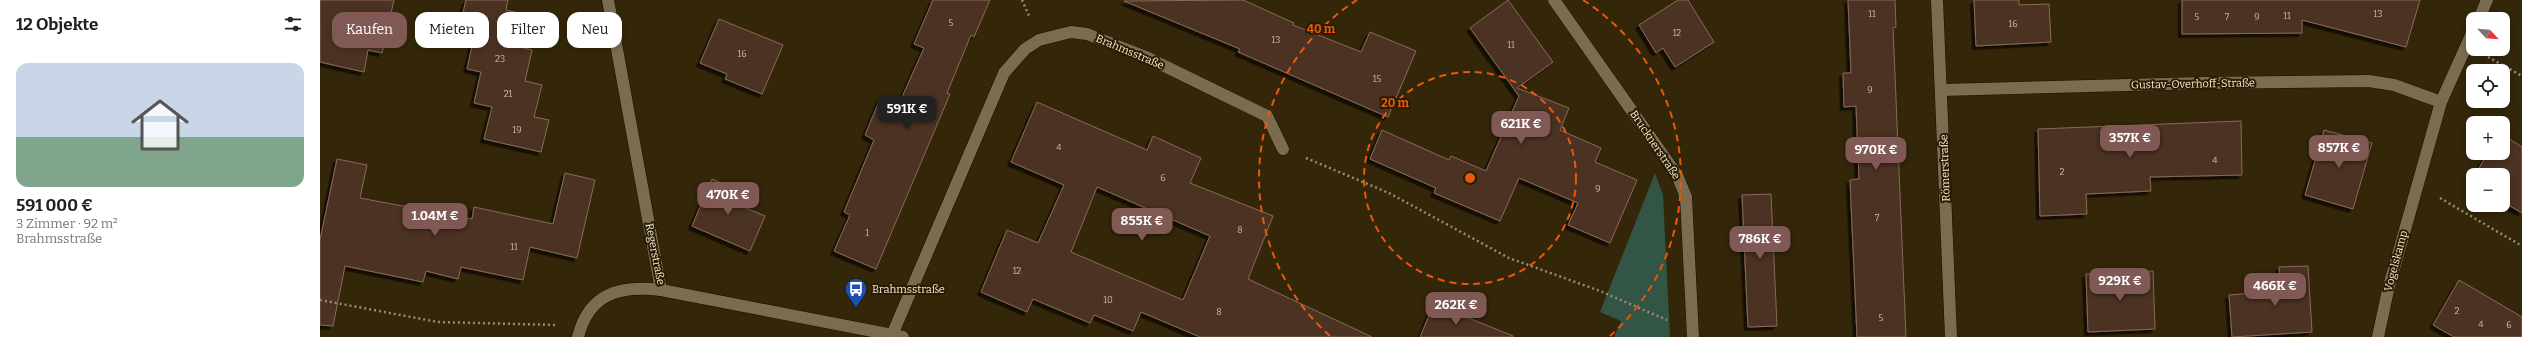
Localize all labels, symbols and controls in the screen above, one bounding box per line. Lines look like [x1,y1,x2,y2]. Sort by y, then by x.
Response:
house number: 11 [1868,9,1876,19]
house number: 13 [2374,9,2382,19]
house number: 11 [2283,11,2291,21]
chip: Kaufen [332,12,407,48]
chip: Mieten [415,12,489,48]
chip: Filter [497,12,559,48]
chip: Neu [567,12,622,48]
house number: 5 [2195,12,2200,22]
house number: 7 [2225,12,2230,22]
house number: 9 [2254,12,2260,22]
north arrow [2466,12,2510,56]
map controls [2466,12,2510,212]
icon: filters [282,13,304,35]
text: 12 Objekte [16,14,98,35]
house number: 5 [949,18,954,28]
house number: 16 [2009,19,2017,29]
text: 40 m [1307,22,1336,36]
house number: 12 [1673,28,1681,38]
street label: Brahmsstraße [1094,32,1166,72]
house number: 13 [1272,35,1280,45]
house number: 11 [1507,40,1515,50]
house number: 16 [738,49,746,59]
house number: 23 [495,54,505,64]
button: locate [2466,64,2510,108]
house number: 15 [1373,74,1381,84]
street label: Gustav-Overhoff-Straße [2131,76,2255,92]
house number: 9 [1867,85,1873,95]
icon: home [124,89,196,161]
house number: 21 [504,89,513,99]
pin: 591K € [874,96,940,130]
text: 20 m [1381,96,1410,110]
text: 591K € [887,101,928,116]
street label: Brucknerstraße [1627,108,1683,182]
pin: 621K € [1488,111,1554,145]
text: 621K € [1500,116,1542,131]
button: + [2466,116,2510,160]
house number: 19 [513,125,521,135]
pin: 357K € [2097,125,2163,159]
text: 357K € [2109,130,2151,145]
street label: Römerstraße [1937,134,1953,202]
pin: 857K € [2306,135,2372,169]
pin: 970K € [1843,137,1909,171]
text: 857K € [2318,140,2360,155]
house number: 4 [1056,142,1062,152]
text: 970K € [1854,142,1898,157]
house number: 4 [2212,155,2218,165]
house number: 2 [2060,167,2065,177]
button: − [2466,168,2510,212]
centre of rings [1463,171,1477,185]
house number: 6 [1160,173,1166,183]
pin: 470K € [695,182,761,216]
house number: 9 [1595,184,1601,194]
text: 470K € [706,187,750,202]
text: 591 000 € [16,195,93,216]
pin: 1.04M € [398,203,472,237]
text: 1.04M € [411,208,459,223]
pin: 855K € [1109,208,1175,242]
text: 855K € [1121,213,1163,228]
house number: 7 [1875,213,1880,223]
text: 3 Zimmer · 92 m² [16,216,118,231]
street label: Regerstraße [643,222,667,286]
house number: 8 [1237,225,1243,235]
pin: 786K € [1727,226,1793,260]
house number: 1 [865,228,869,238]
street label: Vogelskamp [2382,229,2410,293]
text: Brahmsstraße [16,231,102,246]
text: 786K € [1738,231,1782,246]
house number: 11 [510,242,518,252]
house number: 12 [1013,266,1021,276]
pin: 929K € [2087,268,2153,302]
text: 929K € [2098,273,2142,288]
pin: 466K € [2242,273,2308,307]
bus stop icon: Brahmsstraße [843,276,869,309]
text: 466K € [2253,278,2297,293]
place label: Brahmsstraße [872,283,945,296]
pin: 262K € [1423,292,1489,326]
house number: 10 [1103,295,1113,305]
text: 262K € [1435,297,1477,312]
house number: 2 [2455,306,2460,316]
house number: 8 [1216,307,1222,317]
house number: 5 [1879,313,1884,323]
house number: 4 [2478,319,2484,329]
house number: 6 [2506,320,2512,330]

